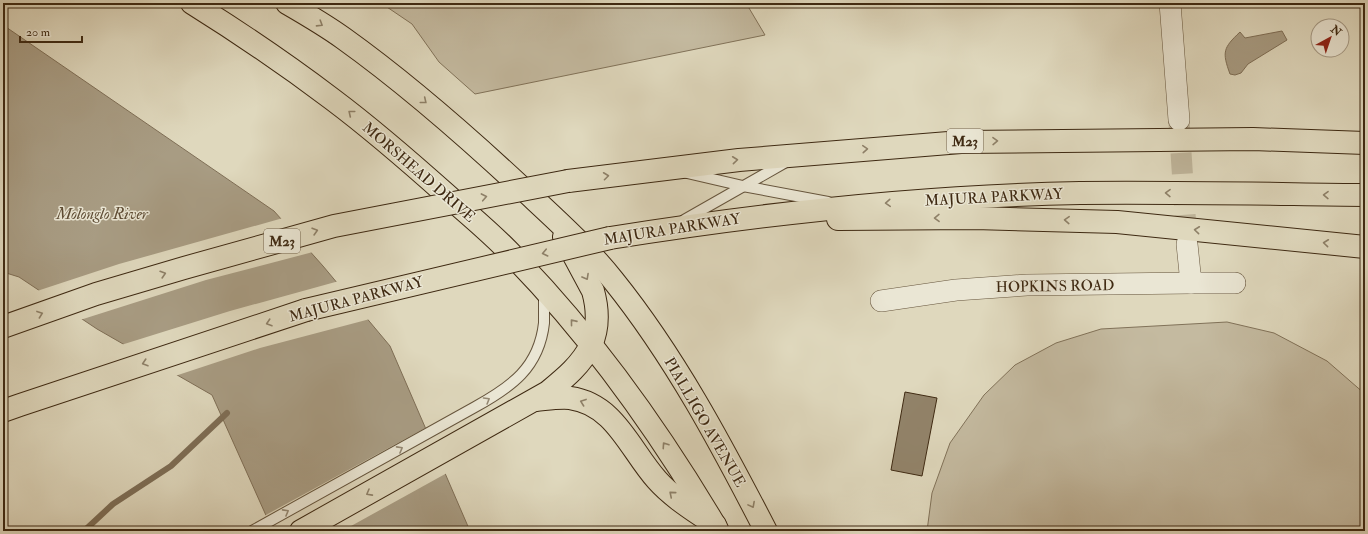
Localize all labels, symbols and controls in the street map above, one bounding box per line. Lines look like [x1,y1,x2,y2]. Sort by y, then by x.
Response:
scale bar [20,18,82,44]
north arrow [1310,18,1350,58]
one-way arrow [316,19,323,26]
text: N [1327,22,1345,40]
text: 20 m [26,25,51,40]
one-way arrow [420,97,427,104]
one-way arrow [348,111,355,118]
street label: MORSHEAD DRIVE [358,118,479,227]
road number: M23 [947,129,983,153]
one-way arrow [992,137,998,145]
one-way arrow [862,144,868,153]
one-way arrow [732,156,738,165]
one-way arrow [603,172,609,181]
street label: MAJURA PARKWAY [924,184,1064,212]
one-way arrow [1165,189,1171,197]
one-way arrow [1323,191,1329,199]
one-way arrow [481,194,487,202]
one-way arrow [885,198,891,207]
water label: Molonglo River [55,204,149,224]
street label: MAJURA PARKWAY [602,209,743,251]
one-way arrow [934,214,940,223]
one-way arrow [1064,216,1070,224]
one-way arrow [1194,226,1200,235]
one-way arrow [312,227,319,236]
road number: M23 [264,229,300,253]
one-way arrow [1323,239,1329,248]
one-way arrow [542,248,548,256]
one-way arrow [160,270,167,279]
street label: MAJURA PARKWAY [287,272,426,328]
one-way arrow [581,273,588,280]
street label: HOPKINS ROAD [995,276,1115,297]
one-way arrow [36,311,43,319]
one-way arrow [266,318,273,326]
one-way arrow [570,320,577,327]
street label: PIALLIGO AVENUE [660,354,750,491]
one-way arrow [142,358,149,367]
one-way arrow [483,398,490,405]
one-way arrow [580,399,587,407]
one-way arrow [663,442,670,449]
one-way arrow [396,446,403,453]
one-way arrow [366,488,374,495]
one-way arrow [669,492,677,499]
one-way arrow [748,501,755,508]
one-way arrow [282,509,289,517]

